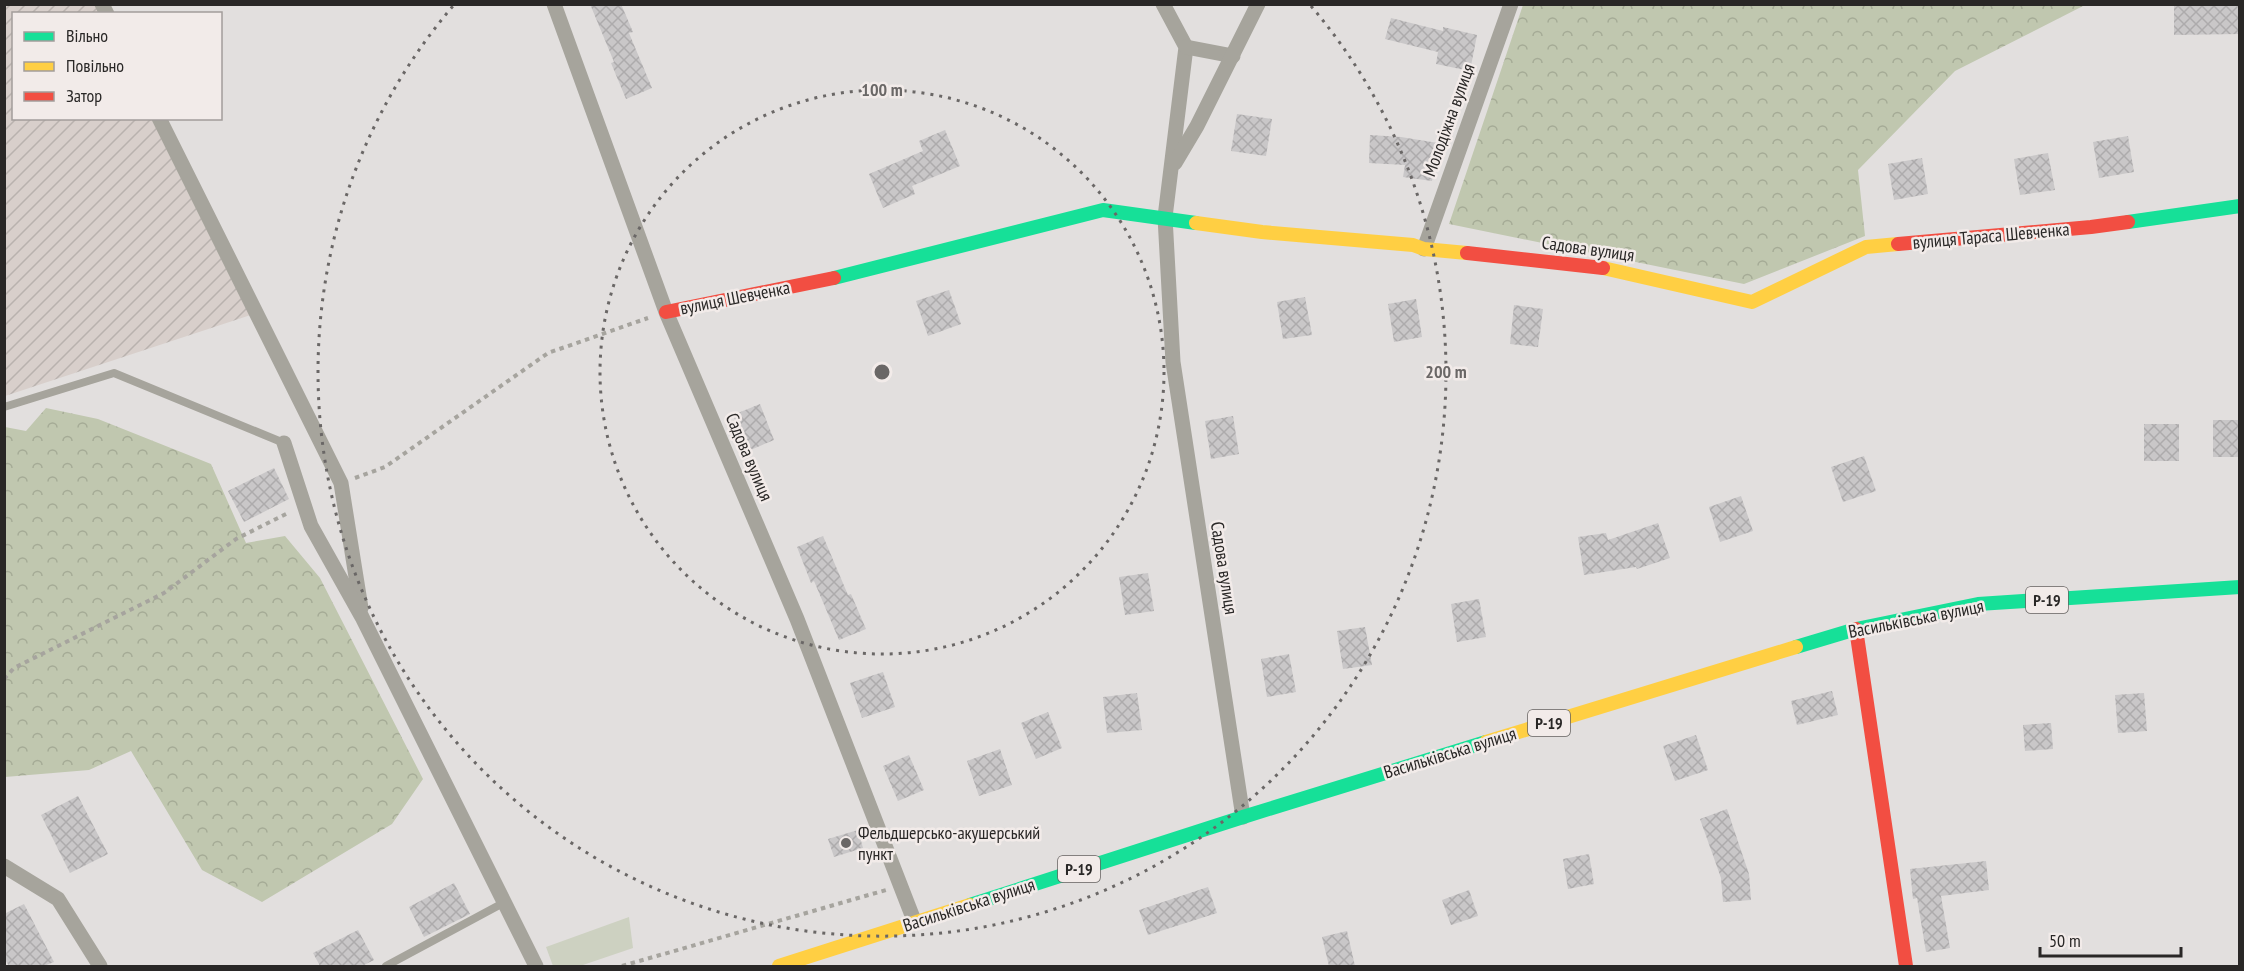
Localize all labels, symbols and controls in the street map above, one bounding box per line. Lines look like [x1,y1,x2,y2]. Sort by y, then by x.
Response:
legend [12,12,222,120]
text: Вільно [66,24,108,47]
text: Повільно [66,54,124,77]
street label: Молодіжна вулиця [1417,60,1480,179]
text: 100 m [861,78,903,101]
text: Затор [66,84,102,107]
street label: вулиця Тараса Шевченка [1912,217,2070,254]
street label: Садова вулиця [1540,231,1636,266]
street label: вулиця Шевченка [678,276,792,319]
text: 200 m [1425,360,1467,383]
centre of rings [872,362,892,382]
street label: Садова вулиця [721,409,778,504]
street label: Садова вулиця [1206,520,1243,616]
road number: Р-19 [2026,587,2068,613]
street label: Васильківська вулиця [1846,594,1986,643]
road number: Р-19 [1528,710,1570,736]
street label: Васильківська вулиця [1381,721,1519,784]
place label: Фельдшерсько-акушерський пункт [858,821,1040,865]
marker: Фельдшерсько-акушерський пункт [839,836,853,850]
road number: Р-19 [1058,856,1100,882]
street label: Васильківська вулиця [900,872,1038,937]
scale bar [2040,920,2181,958]
text: 50 m [2049,929,2081,952]

